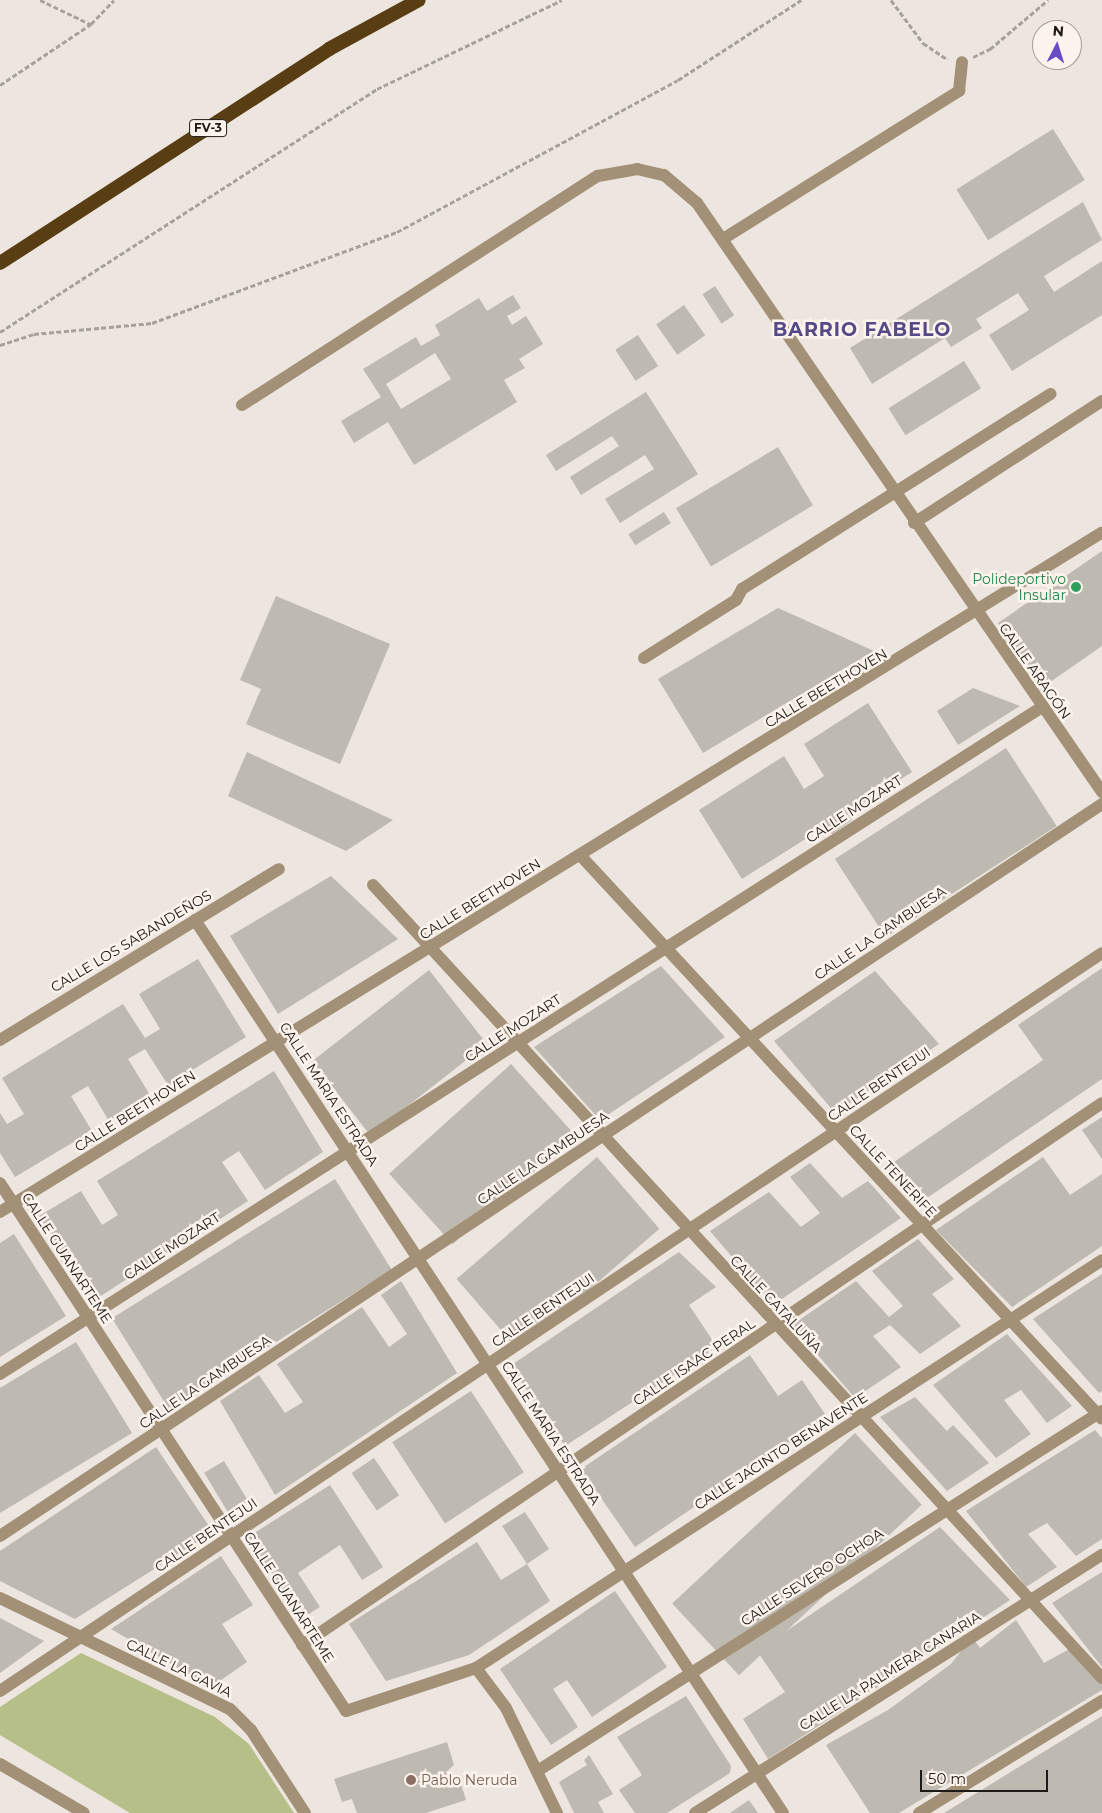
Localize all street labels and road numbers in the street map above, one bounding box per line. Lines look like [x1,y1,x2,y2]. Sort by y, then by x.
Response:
road number: FV-3 [188,119,228,138]
street label: CALLE ARAGÓN [996,620,1074,722]
street label: CALLE BEETHOVEN [762,645,890,731]
street label: CALLE MOZART [803,772,905,846]
street label: CALLE BEETHOVEN [416,855,544,943]
street label: CALLE LA GAMBUESA [811,883,949,983]
street label: CALLE LOS SABANDEÑOS [48,886,214,996]
street label: CALLE MOZART [462,991,564,1065]
street label: CALLE MARIA ESTRADA [276,1019,382,1169]
street label: CALLE BENTEJUI [824,1043,934,1125]
street label: CALLE BEETHOVEN [71,1067,199,1155]
street label: CALLE LA GAMBUESA [474,1108,612,1208]
street label: CALLE TENERIFE [846,1121,940,1221]
street label: CALLE GUANARTEME [18,1189,116,1327]
street label: CALLE MOZART [121,1209,223,1283]
street label: CALLE CATALUÑA [727,1252,825,1356]
street label: CALLE BENTEJUI [488,1269,598,1351]
street label: CALLE ISAAC PERAL [630,1315,758,1409]
street label: CALLE LA GAMBUESA [136,1332,274,1432]
street label: CALLE MARIA ESTRADA [498,1358,604,1508]
street label: CALLE JACINTO BENAVENTE [691,1389,871,1513]
street label: CALLE BENTEJUI [151,1494,261,1576]
street label: CALLE SEVERO OCHOA [738,1525,886,1629]
street label: CALLE GUANARTEME [240,1528,338,1666]
street label: CALLE LA PALMERA CANARIA [796,1608,984,1734]
street label: CALLE LA GAVIA [123,1635,235,1701]

